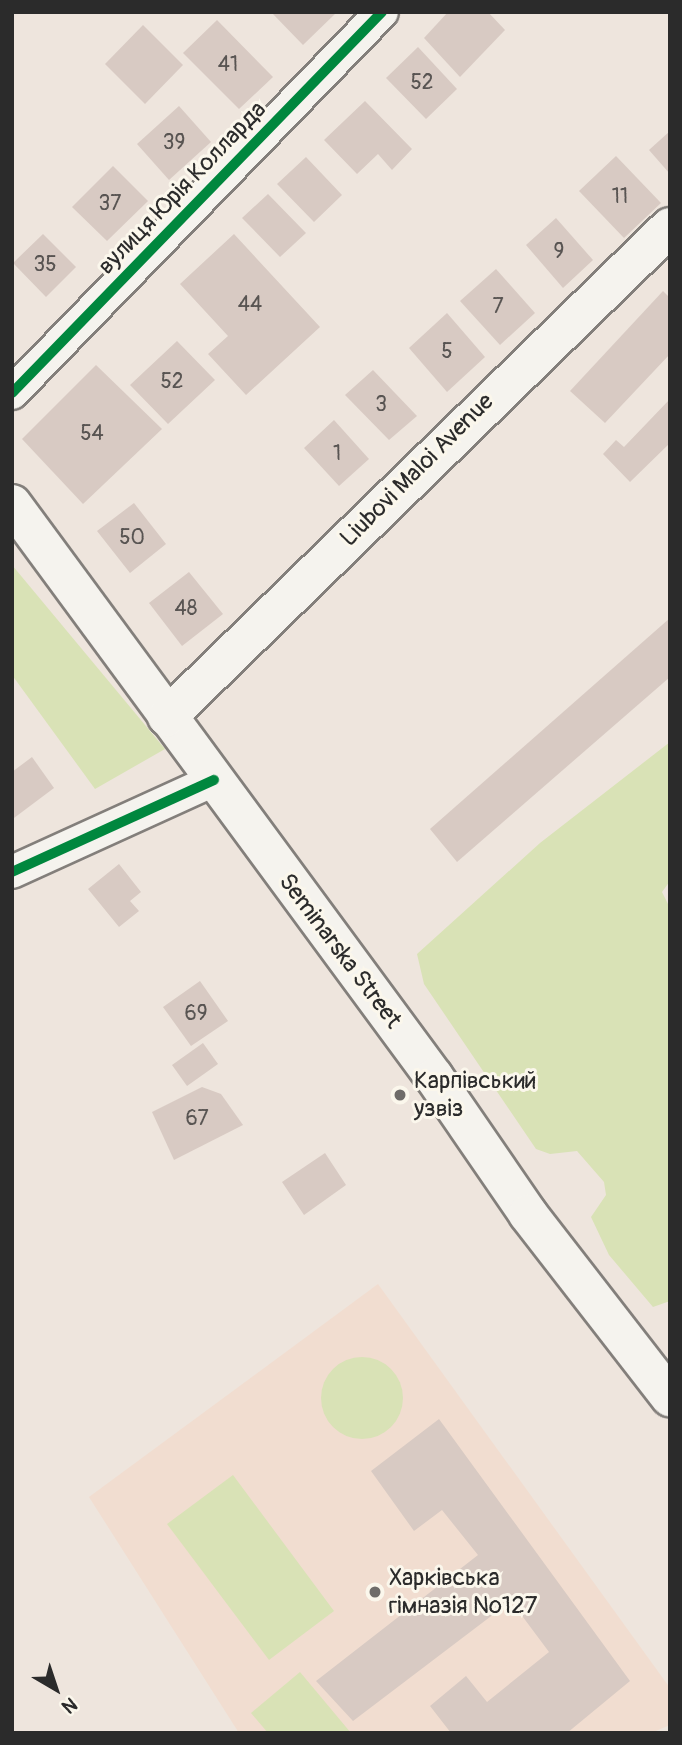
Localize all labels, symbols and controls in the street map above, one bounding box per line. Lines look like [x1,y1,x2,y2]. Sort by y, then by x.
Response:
house number: 41 [218,52,238,78]
house number: 52 [410,70,434,96]
street label: вулиця Юрія Колларда [92,95,272,281]
house number: 39 [163,130,185,156]
house number: 11 [612,184,628,210]
house number: 37 [99,191,121,217]
house number: 9 [554,239,564,265]
house number: 35 [33,252,57,278]
house number: 44 [238,292,262,318]
house number: 7 [492,294,504,320]
house number: 5 [441,339,453,365]
house number: 52 [160,369,184,395]
street label: Liubovi Maloi Avenue [334,387,500,553]
house number: 3 [375,392,387,418]
house number: 54 [80,421,104,447]
house number: 1 [333,441,341,467]
house number: 50 [119,525,145,551]
house number: 48 [175,596,197,622]
street label: Seminarska Street [272,868,408,1034]
house number: 69 [184,1001,208,1027]
place label: Карпівський узвіз [414,1067,536,1123]
marker: Карпівський узвіз [392,1087,408,1103]
house number: 67 [185,1106,209,1132]
place label: Харківська гімназія №127 [389,1564,537,1620]
marker: Харківська гімназія №127 [367,1584,383,1600]
north arrow [21,1654,91,1724]
text: N [57,1692,82,1719]

